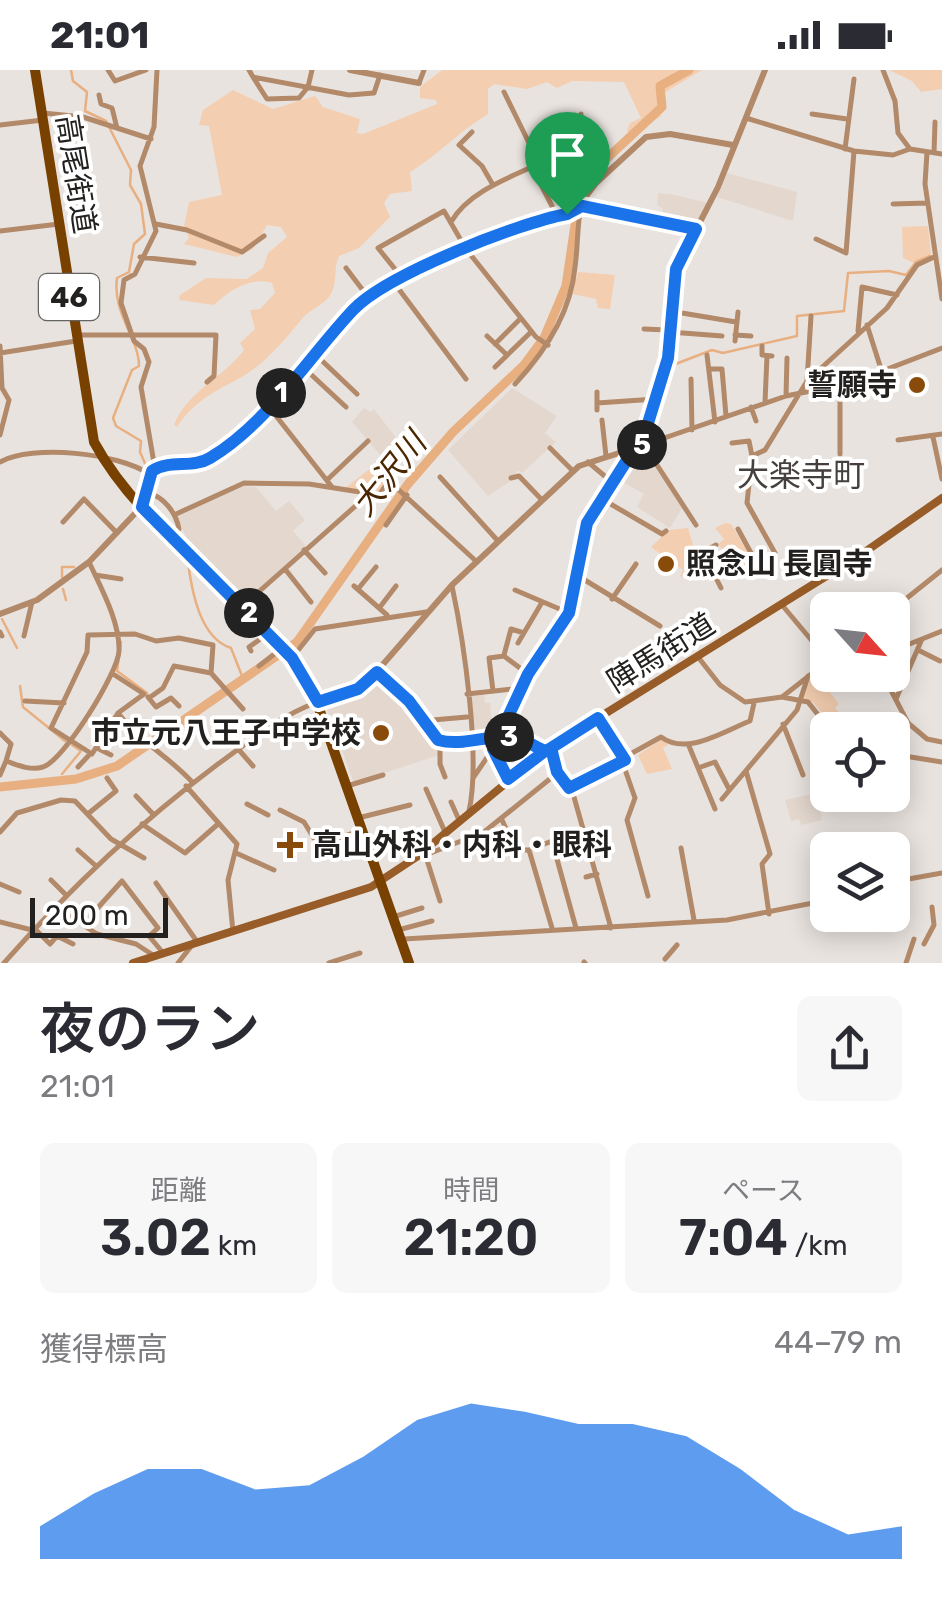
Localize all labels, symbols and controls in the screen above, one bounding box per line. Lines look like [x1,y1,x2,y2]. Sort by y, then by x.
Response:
text: 21:01 [50,12,149,58]
street label: 高尾街道 [49,112,103,236]
pin [525,112,610,215]
icon: arrive [540,127,595,182]
road number: 46 [39,274,99,320]
place label: 誓願寺 [807,367,897,403]
pin: 1 [256,368,306,418]
marker: 誓願寺 [906,374,928,396]
text: 1 [274,376,288,409]
pin: 5 [617,420,667,470]
water label: 大沢川 [344,422,436,523]
text: 5 [633,428,651,461]
district label: 大楽寺町 [737,456,865,494]
place label: 照念山 長圓寺 [686,546,872,582]
marker: 照念山 長圓寺 [655,553,677,575]
pin: 2 [224,588,274,638]
north arrow [810,592,910,692]
map controls [810,592,910,932]
text: 2 [240,596,258,629]
street label: 陣馬街道 [601,606,721,700]
pin: 3 [484,712,534,762]
button: locate [810,712,910,812]
place label: 市立元八王子中学校 [91,715,361,751]
text: 3 [500,720,518,753]
marker: 市立元八王子中学校 [370,722,392,744]
place label: 高山外科・内科・眼科 [312,827,612,863]
marker: 高山外科・内科・眼科 [277,832,303,858]
button: layers [810,832,910,932]
scale bar [30,893,168,938]
text: 200 m [45,899,129,932]
button: share [797,996,902,1101]
text: 夜のラン [40,997,260,1062]
text: 21:01 [40,1067,115,1105]
text: 距離 [151,1174,207,1207]
text: 時間 [443,1174,499,1207]
text: ペース [722,1174,805,1207]
text: 3.02 [100,1208,211,1268]
text: 21:20 [404,1208,538,1268]
text: 7:04 [679,1208,788,1268]
text: km [211,1229,257,1262]
text: /km [788,1229,848,1262]
text: 44–79 m [774,1323,902,1361]
text: 獲得標高 [40,1330,168,1368]

